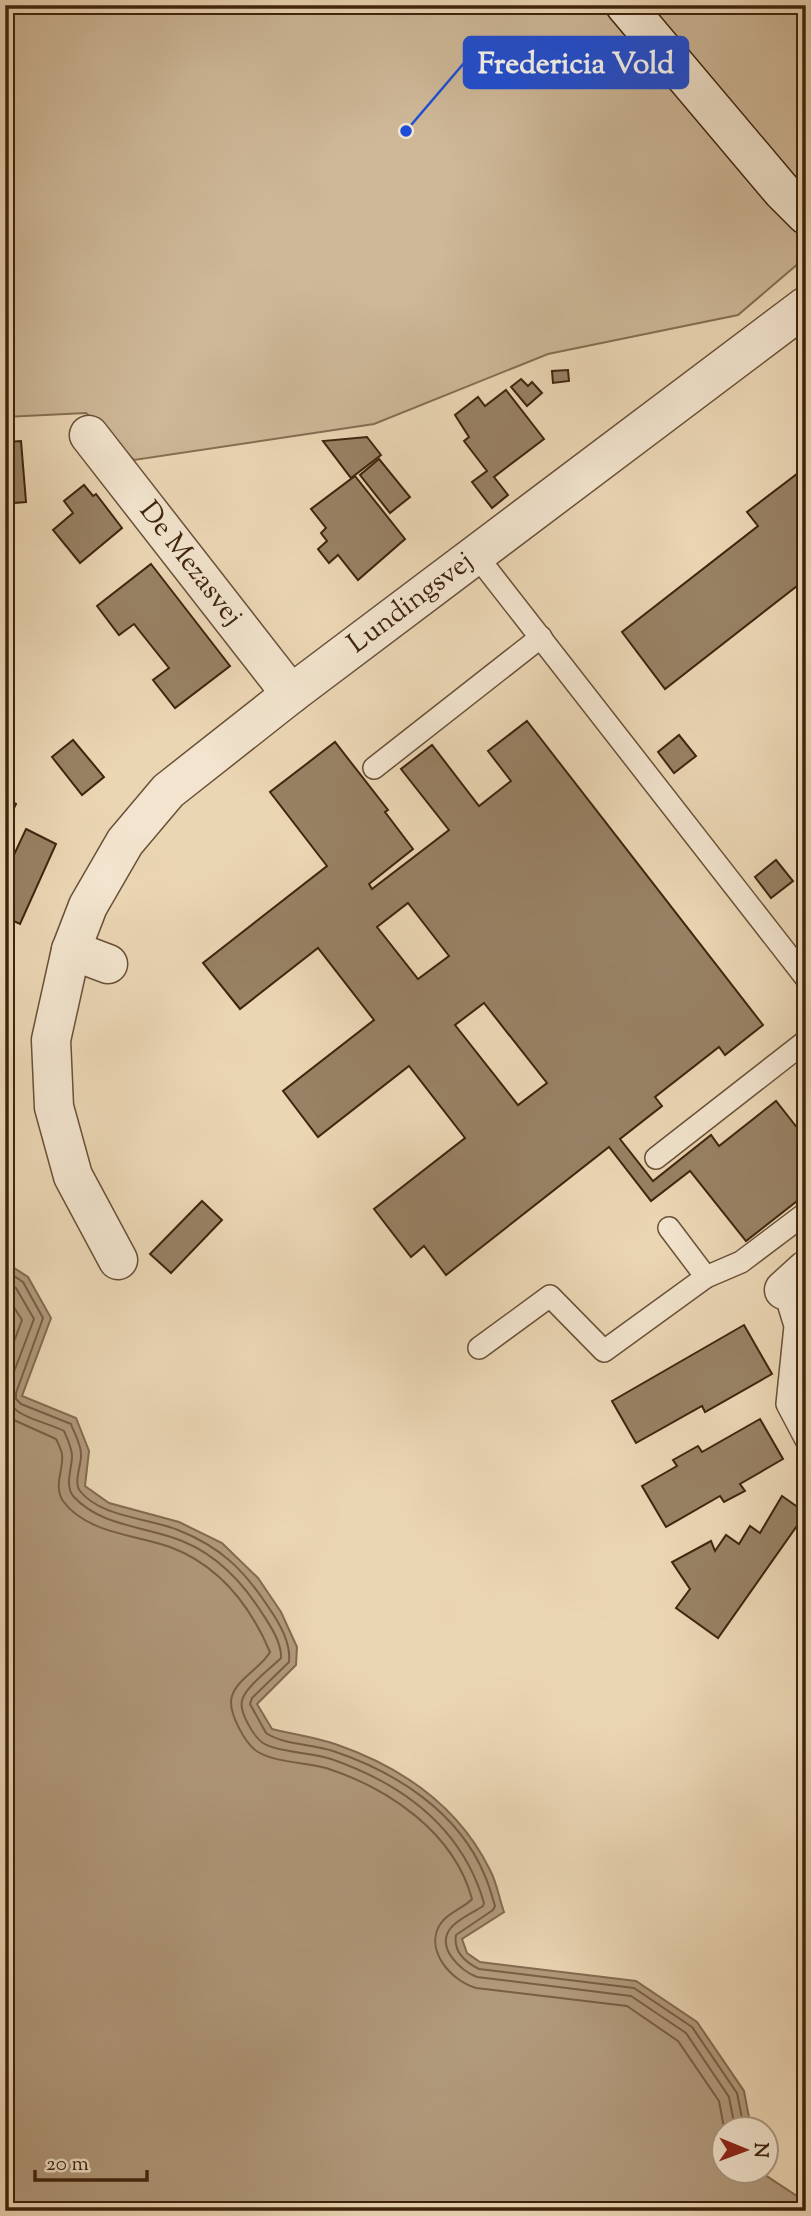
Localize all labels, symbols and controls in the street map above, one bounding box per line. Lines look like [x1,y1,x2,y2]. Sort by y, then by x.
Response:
callout: Fredericia Vold [464,37,688,88]
text: Fredericia Vold [478,44,674,87]
street label: De Mezasvej [128,493,251,635]
street label: Lundingsvej [340,543,483,664]
north arrow [710,2114,780,2184]
scale bar [35,2139,147,2183]
text: N [746,2142,773,2158]
text: 20 m [46,2150,89,2180]

